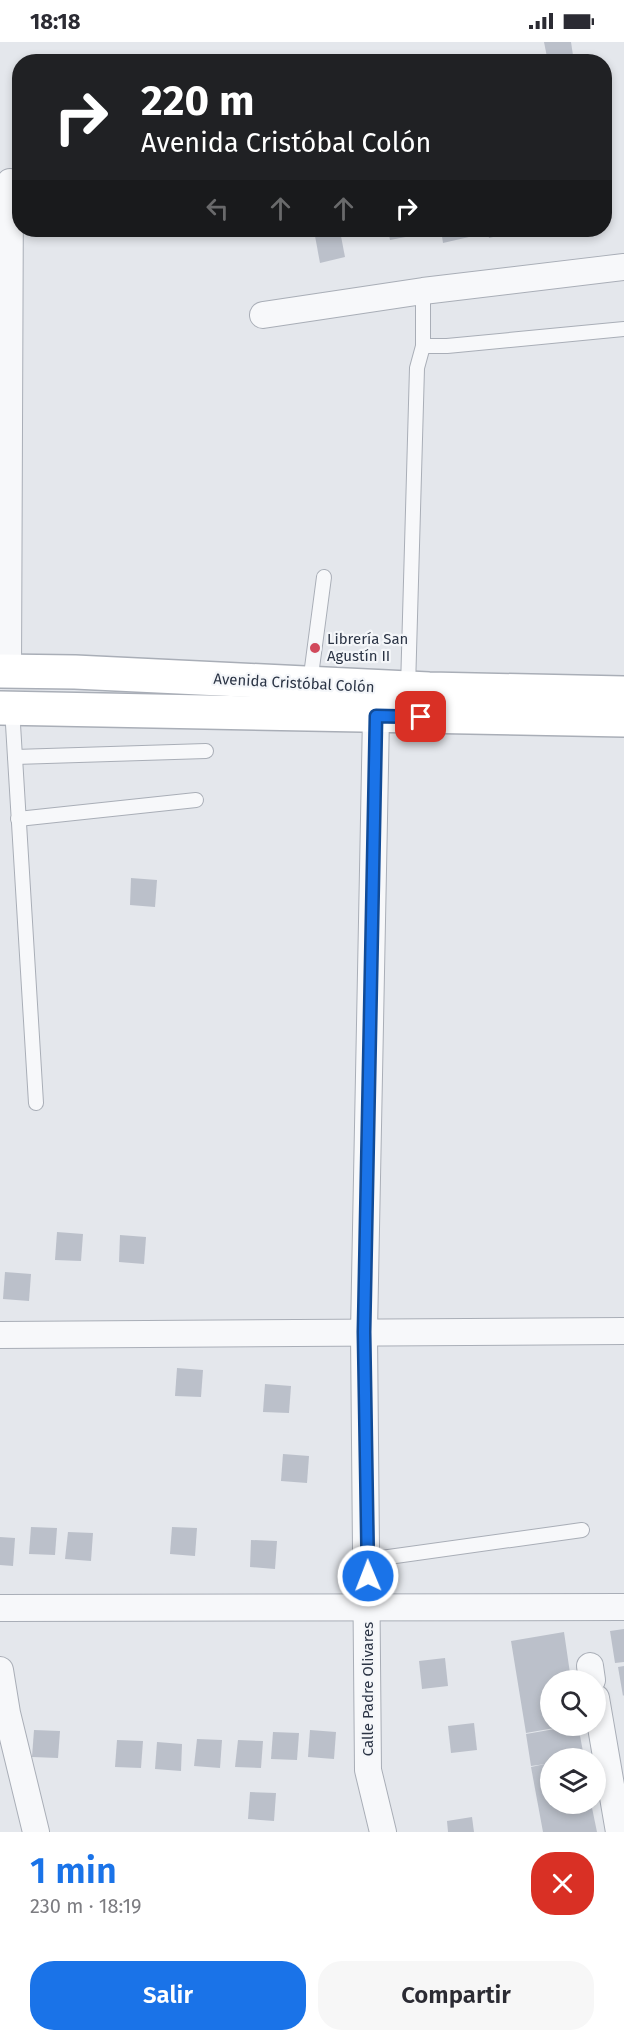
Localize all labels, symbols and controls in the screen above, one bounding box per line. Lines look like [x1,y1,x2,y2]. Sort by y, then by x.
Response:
text: 18:18 [30,8,81,35]
text: 220 m [141,76,254,126]
icon: right [42,78,120,156]
text: Avenida Cristóbal Colón [141,127,431,159]
icon: left [201,192,234,225]
icon: ahead [264,192,297,225]
icon: ahead [327,192,360,225]
icon: right [390,192,423,225]
place label: Librería San Agustín II [327,630,408,665]
marker: Librería San Agustín II [308,641,322,655]
street label: Avenida Cristóbal Colón [213,670,375,696]
pin [395,691,446,742]
icon: arrive [404,700,437,733]
position arrow [336,1544,400,1608]
street label: Calle Padre Olivares [359,1622,377,1756]
map controls [540,1670,606,1814]
button: search [540,1670,606,1736]
button: layers [540,1748,606,1814]
text: 1 min [30,1849,117,1893]
button: close [531,1852,594,1915]
text: 230 m · 18:19 [30,1894,142,1918]
button: Salir [30,1961,306,2030]
button: Compartir [318,1961,594,2030]

